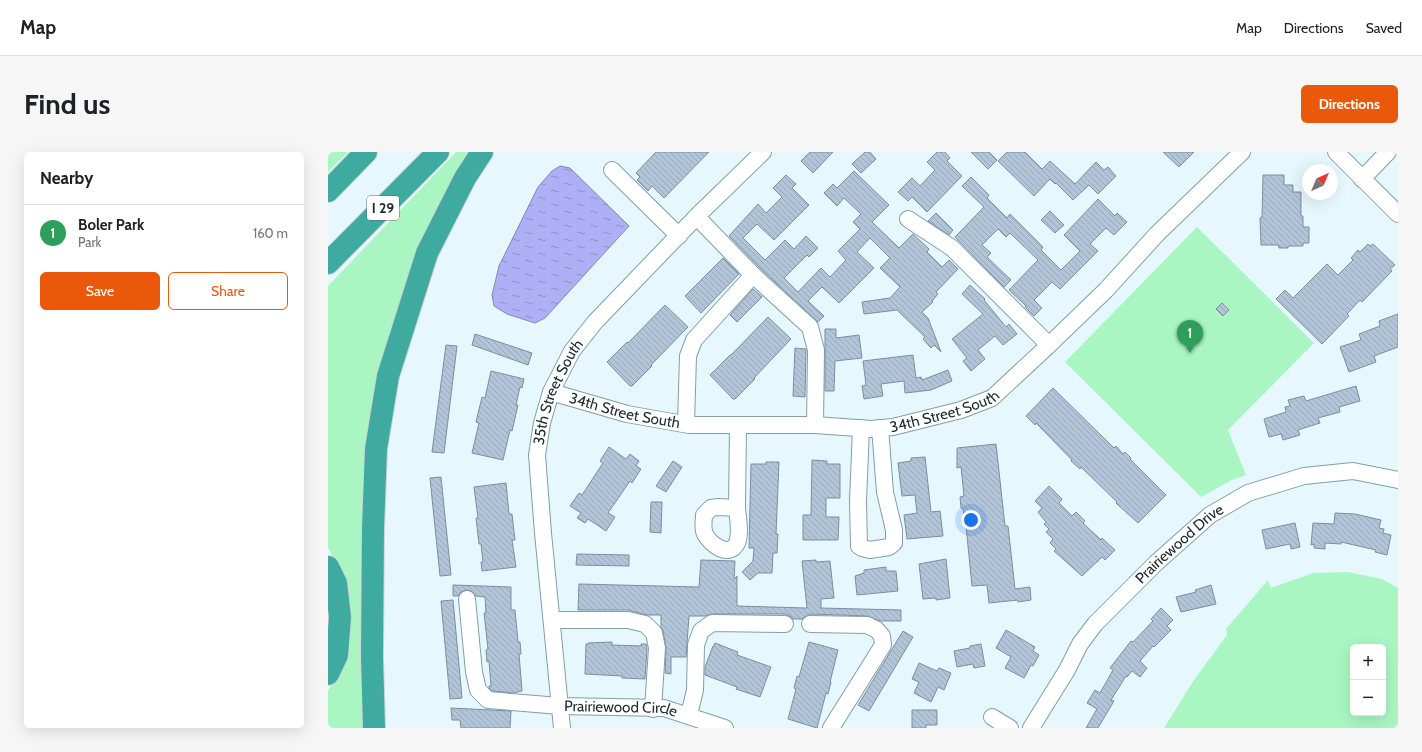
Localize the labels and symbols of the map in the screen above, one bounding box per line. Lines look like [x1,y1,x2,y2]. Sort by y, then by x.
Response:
north arrow [1302,164,1338,200]
road number: I 29 [367,196,399,220]
pin: 1 [1177,320,1203,353]
street label: 35th Street South [530,336,587,446]
street label: 34th Street South [888,387,1003,436]
street label: 34th Street South [567,389,681,432]
street label: Prairiewood Drive [1132,500,1227,587]
your location [961,510,981,530]
street label: Prairiewood Circle [564,697,680,721]

